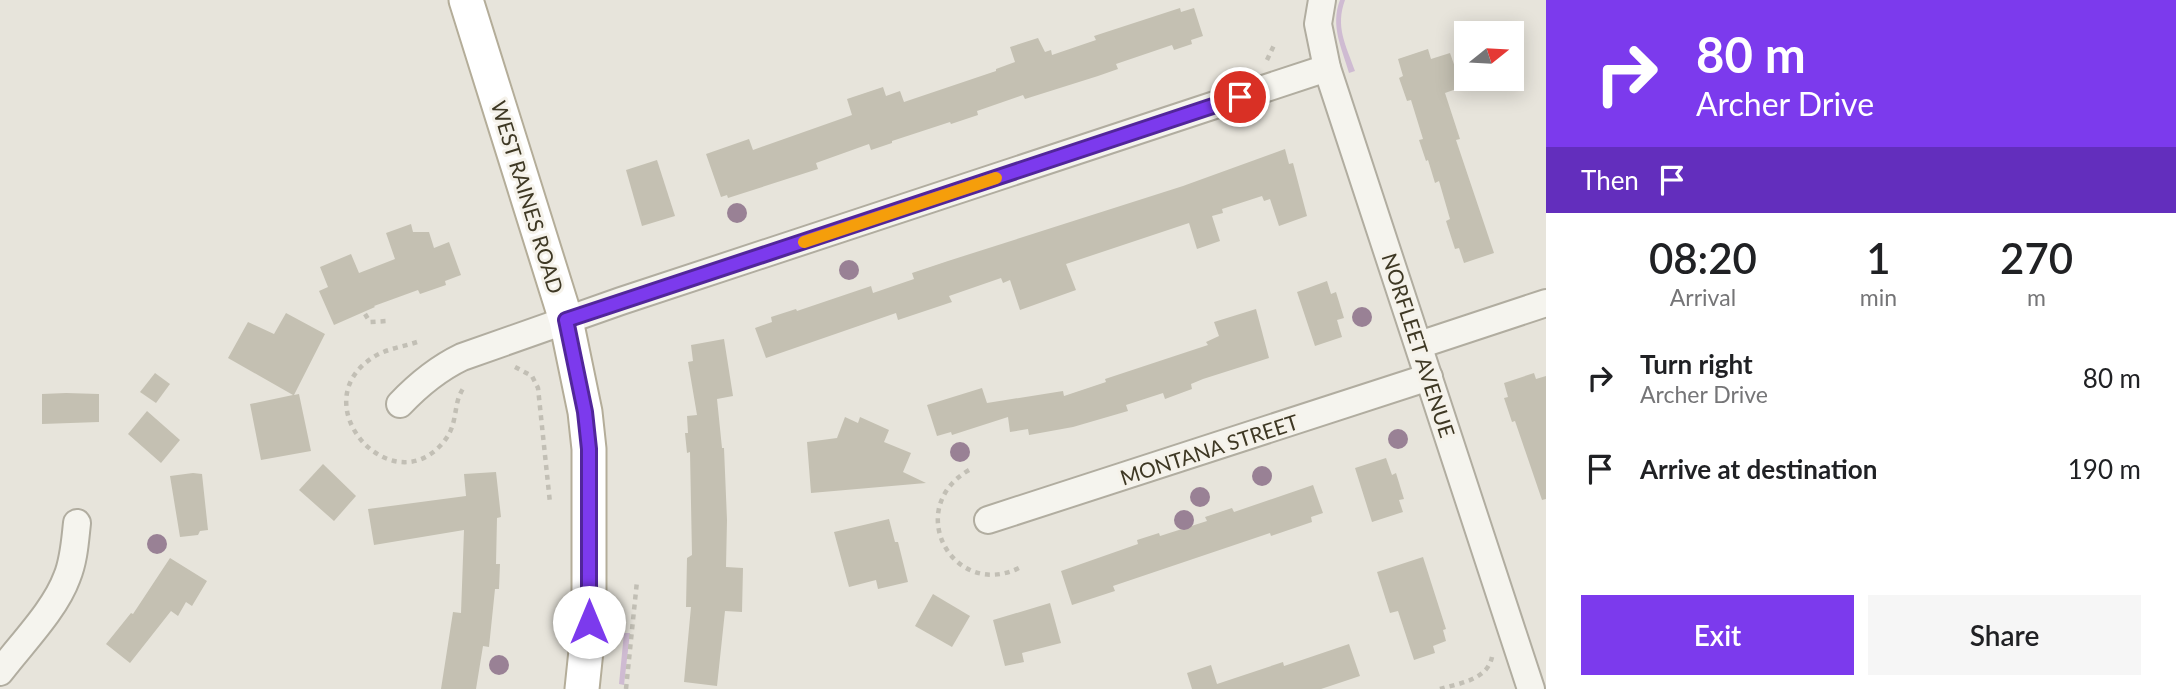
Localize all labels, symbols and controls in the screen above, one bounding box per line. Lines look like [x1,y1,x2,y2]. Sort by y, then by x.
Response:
north arrow [1454,21,1524,91]
map controls [1454,21,1524,91]
text: 80 m [1696,25,1806,83]
icon: right [1581,28,1672,119]
pin [1210,67,1270,127]
icon: arrive [1221,78,1259,116]
text: Archer Drive [1696,84,1874,123]
street label: WEST RAINES ROAD [487,98,569,296]
icon: arrive [1653,161,1691,199]
text: Then [1581,164,1639,196]
text: 08:20 [1649,233,1757,283]
text: 1 [1866,233,1891,283]
text: 270 [2000,233,2073,283]
street label: NORFLEET AVENUE [1377,250,1461,440]
text: Arrival [1670,283,1736,311]
text: min [1860,283,1897,311]
text: m [2027,283,2046,311]
text: Turn right [1640,348,1753,380]
icon: right [1581,359,1619,397]
text: 80 m [2083,362,2141,394]
text: Archer Drive [1640,380,1768,408]
street label: MONTANA STREET [1117,408,1302,490]
icon: arrive [1581,450,1619,488]
text: Arrive at destination [1640,453,1877,485]
text: 190 m [2068,453,2141,485]
position arrow [552,585,626,659]
button: Exit [1581,595,1854,675]
button: Share [1868,595,2141,675]

